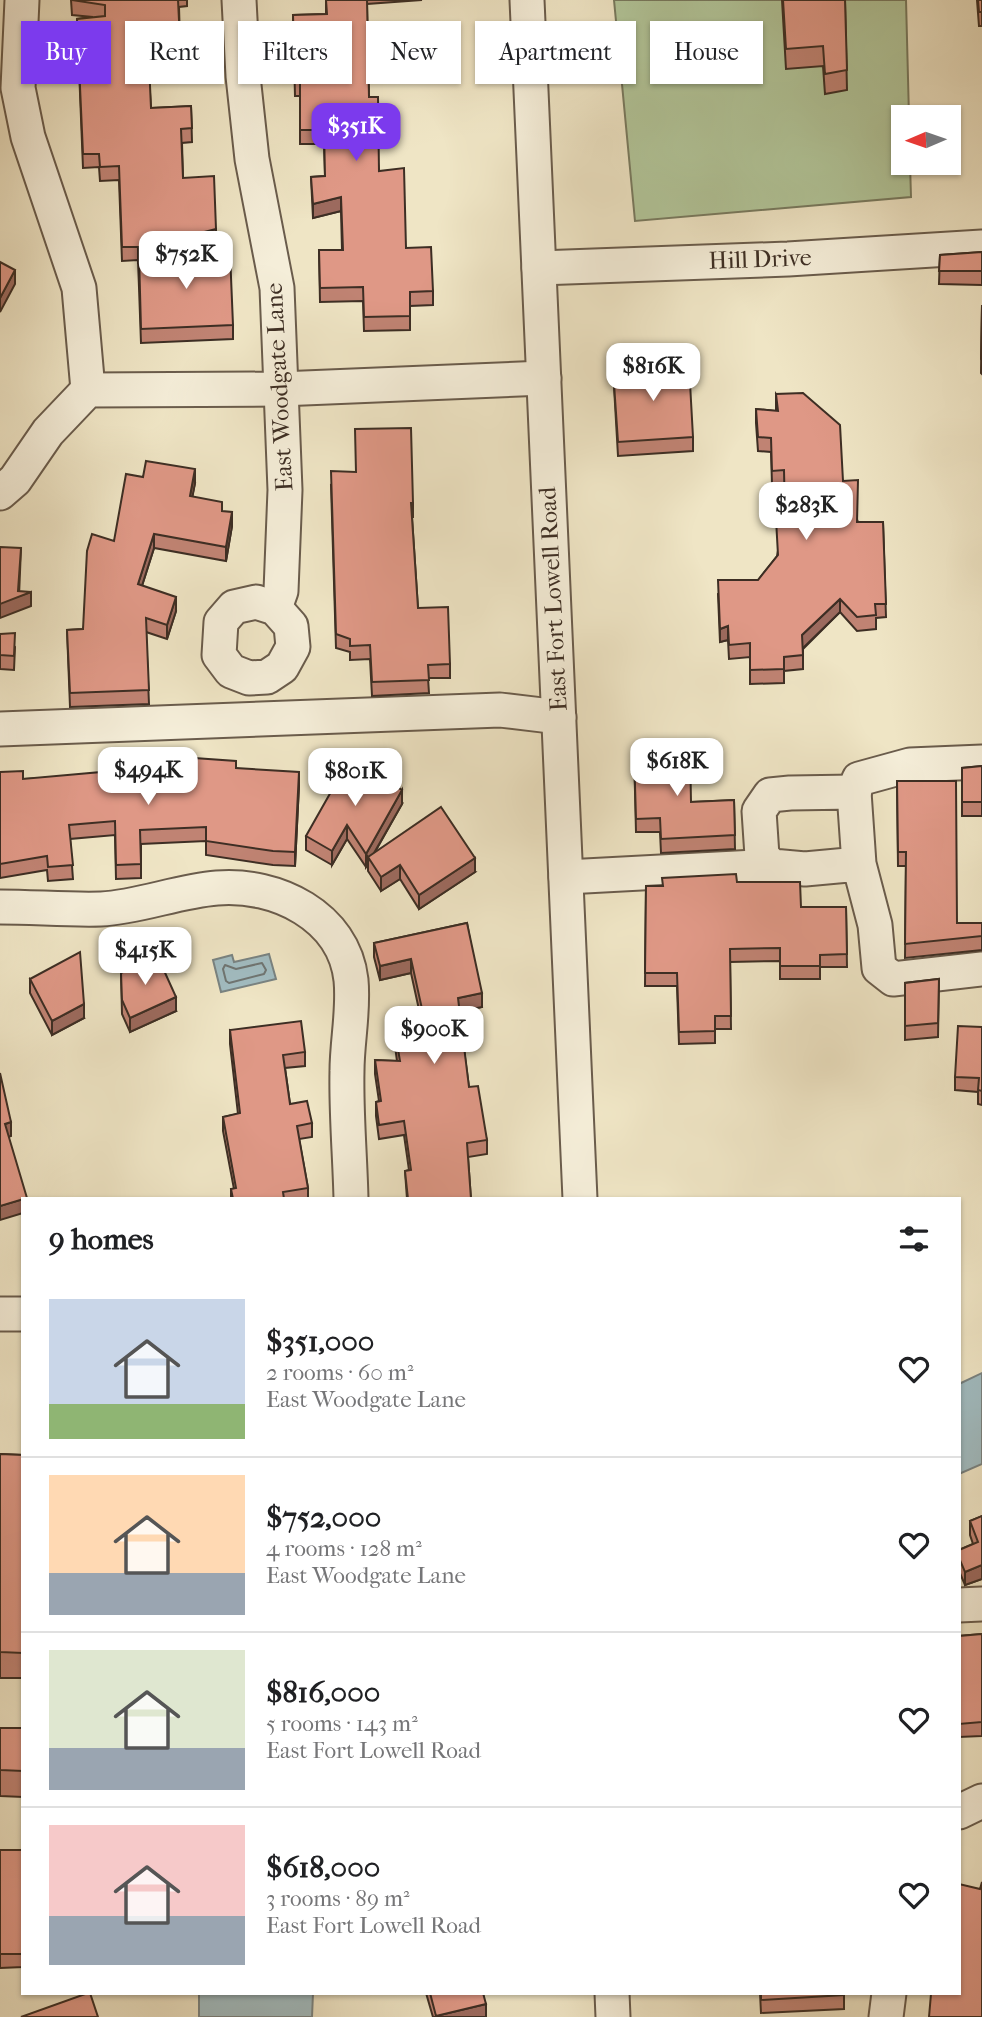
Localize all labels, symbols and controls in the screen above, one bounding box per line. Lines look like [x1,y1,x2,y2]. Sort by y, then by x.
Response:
chip: Buy [21,21,111,84]
chip: Rent [125,21,224,84]
chip: Filters [238,21,352,84]
chip: New [366,21,461,84]
chip: Apartment [475,21,636,84]
chip: House [650,21,763,84]
pin: $351K [307,104,405,163]
north arrow [891,105,961,175]
map controls [891,105,961,175]
text: $351K [328,112,384,139]
pin: $752K [137,232,235,291]
text: $752K [155,240,217,267]
street label: Hill Drive [708,243,812,275]
street label: East Woodgate Lane [260,282,298,492]
pin: $816K [604,344,702,403]
text: $816K [622,352,684,379]
pin: $283K [757,482,855,542]
street label: East Fort Lowell Road [533,485,573,712]
text: $283K [775,491,837,518]
pin: $618K [628,738,726,798]
text: $618K [646,747,708,774]
pin: $494K [99,748,197,807]
pin: $801K [306,748,404,808]
text: $494K [114,756,182,783]
text: $801K [324,757,386,784]
pin: $415K [96,928,194,987]
text: $415K [114,936,176,963]
pin: $900K [385,1006,483,1066]
text: $900K [401,1015,467,1042]
icon: filters [895,1220,933,1258]
text: 9 homes [49,1222,154,1257]
text: $351,000 [266,1324,374,1359]
icon: home [105,1327,189,1411]
icon: heart [895,1350,933,1388]
text: 2 rooms · 60 m² [266,1359,413,1386]
text: East Woodgate Lane [266,1386,466,1413]
text: $752,000 [266,1500,381,1535]
icon: home [105,1503,189,1587]
icon: heart [895,1526,933,1564]
text: 4 rooms · 128 m² [266,1535,422,1562]
text: East Woodgate Lane [266,1562,466,1589]
text: $816,000 [266,1675,380,1710]
icon: home [105,1678,189,1762]
icon: heart [895,1701,933,1739]
text: 5 rooms · 143 m² [266,1710,418,1737]
text: East Fort Lowell Road [266,1737,481,1764]
text: $618,000 [266,1850,380,1885]
icon: home [105,1853,189,1937]
icon: heart [895,1876,933,1914]
text: 3 rooms · 89 m² [266,1885,410,1912]
text: East Fort Lowell Road [266,1912,481,1939]

